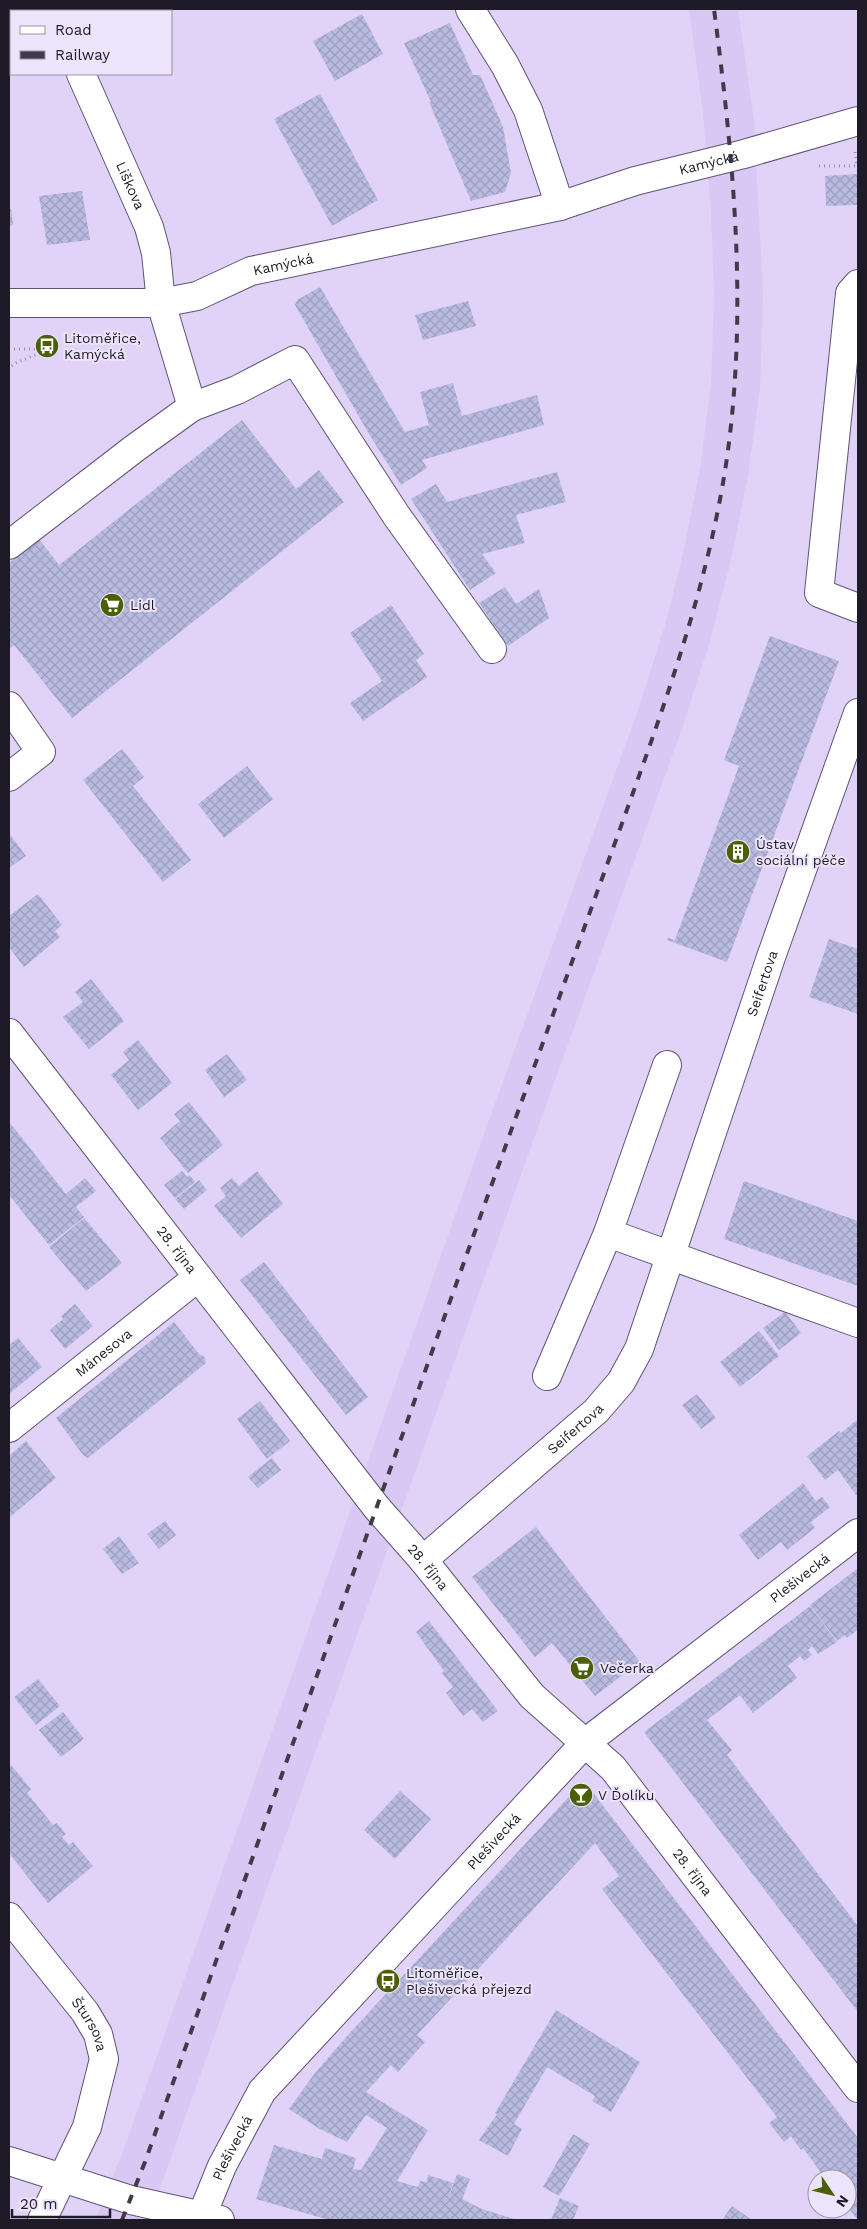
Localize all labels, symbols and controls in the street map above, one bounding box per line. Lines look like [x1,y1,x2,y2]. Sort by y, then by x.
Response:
legend [10,10,172,75]
text: Road [55,21,92,39]
text: Railway [55,46,110,64]
street label: Kamýcká [677,148,740,178]
street label: Liškova [113,159,148,212]
street label: Kamýcká [252,250,315,278]
place label: Litoměřice, Kamýcká [64,330,141,362]
bus stop icon: Litoměřice, Kamýcká [34,333,60,359]
supermarket icon: Lidl [99,592,125,618]
place label: Lidl [130,597,156,613]
place label: Ústav sociální péče [756,836,846,868]
building icon: Ústav sociální péče [725,839,751,865]
street label: Seifertova [744,948,781,1019]
street label: 28. října [154,1223,200,1276]
street label: Mánesova [72,1325,135,1380]
street label: Seifertova [544,1400,607,1457]
street label: 28. října [405,1541,452,1593]
street label: Plešivecká [767,1550,833,1606]
supermarket icon: Večerka [569,1655,595,1681]
place label: Večerka [600,1660,654,1676]
bar icon: V Ďolíku [568,1782,594,1808]
place label: V Ďolíku [598,1787,654,1803]
street label: Plešivecká [464,1810,524,1873]
street label: 28. října [670,1845,716,1899]
place label: Litoměřice, Plešivecká přejezd [406,1965,532,1997]
bus stop icon: Litoměřice, Plešivecká přejezd [375,1968,401,1994]
street label: Štursova [68,1994,110,2053]
street label: Plešivecká [209,2113,256,2183]
north arrow [807,2169,857,2219]
scale bar [12,2186,110,2218]
text: N [833,2193,852,2210]
text: 20 m [20,2195,58,2213]

